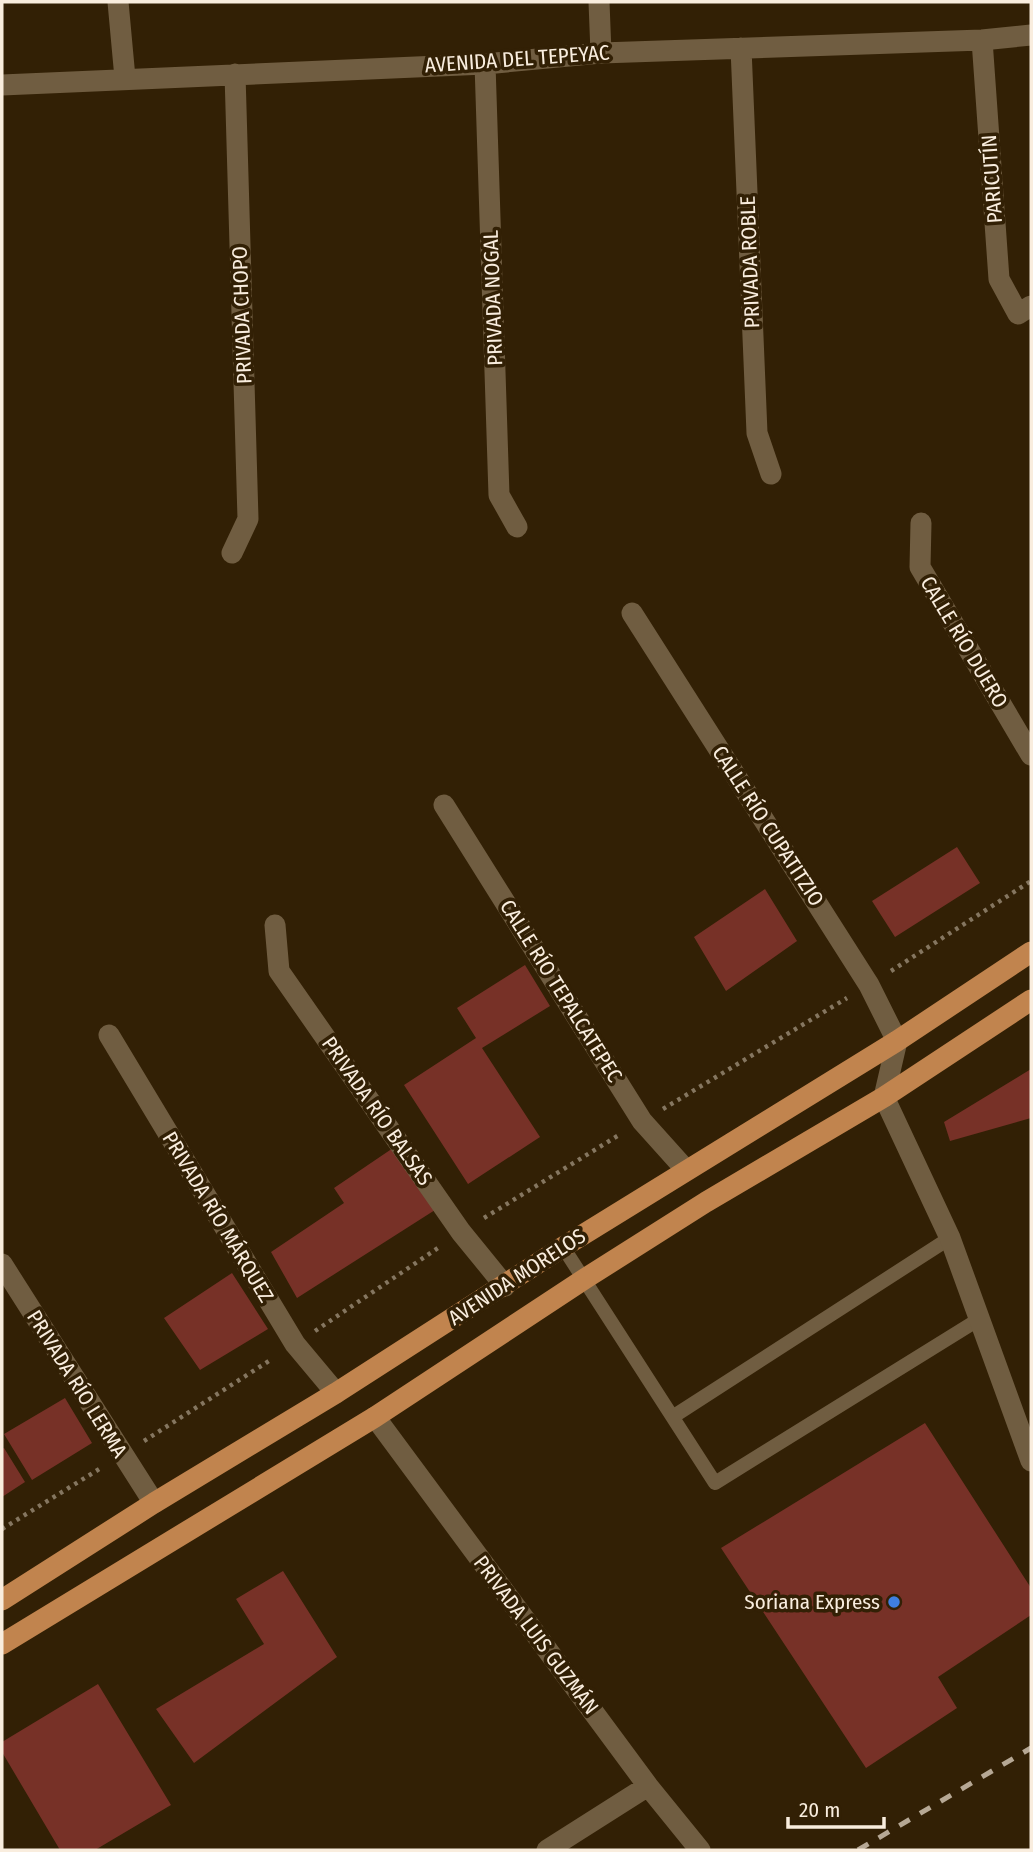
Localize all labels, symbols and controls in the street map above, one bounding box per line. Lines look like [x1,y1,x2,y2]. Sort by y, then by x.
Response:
street label: AVENIDA DEL TEPEYAC [424,40,611,78]
street label: PARICUTÍN [976,134,1008,224]
street label: PRIVADA ROBLE [735,195,765,329]
street label: PRIVADA NOGAL [478,229,508,366]
street label: PRIVADA CHOPO [227,246,257,384]
street label: CALLE RÍO DUERO [914,571,1014,713]
street label: CALLE RÍO CUPATITZIO [706,741,830,911]
street label: CALLE RÍO TEPALCATEPEC [494,895,628,1087]
street label: PRIVADA RÍO BALSAS [316,1032,438,1190]
street label: PRIVADA RÍO MÁRQUEZ [157,1127,279,1307]
street label: AVENIDA MORELOS [443,1223,591,1331]
street label: PRIVADA RÍO LERMA [21,1305,133,1463]
street label: PRIVADA LUIS GUZMÁN [468,1550,604,1720]
place label: Soriana Express [744,1589,880,1615]
marker: Soriana Express [886,1594,902,1610]
scale bar [788,1786,884,1830]
text: 20 m [799,1797,840,1823]

